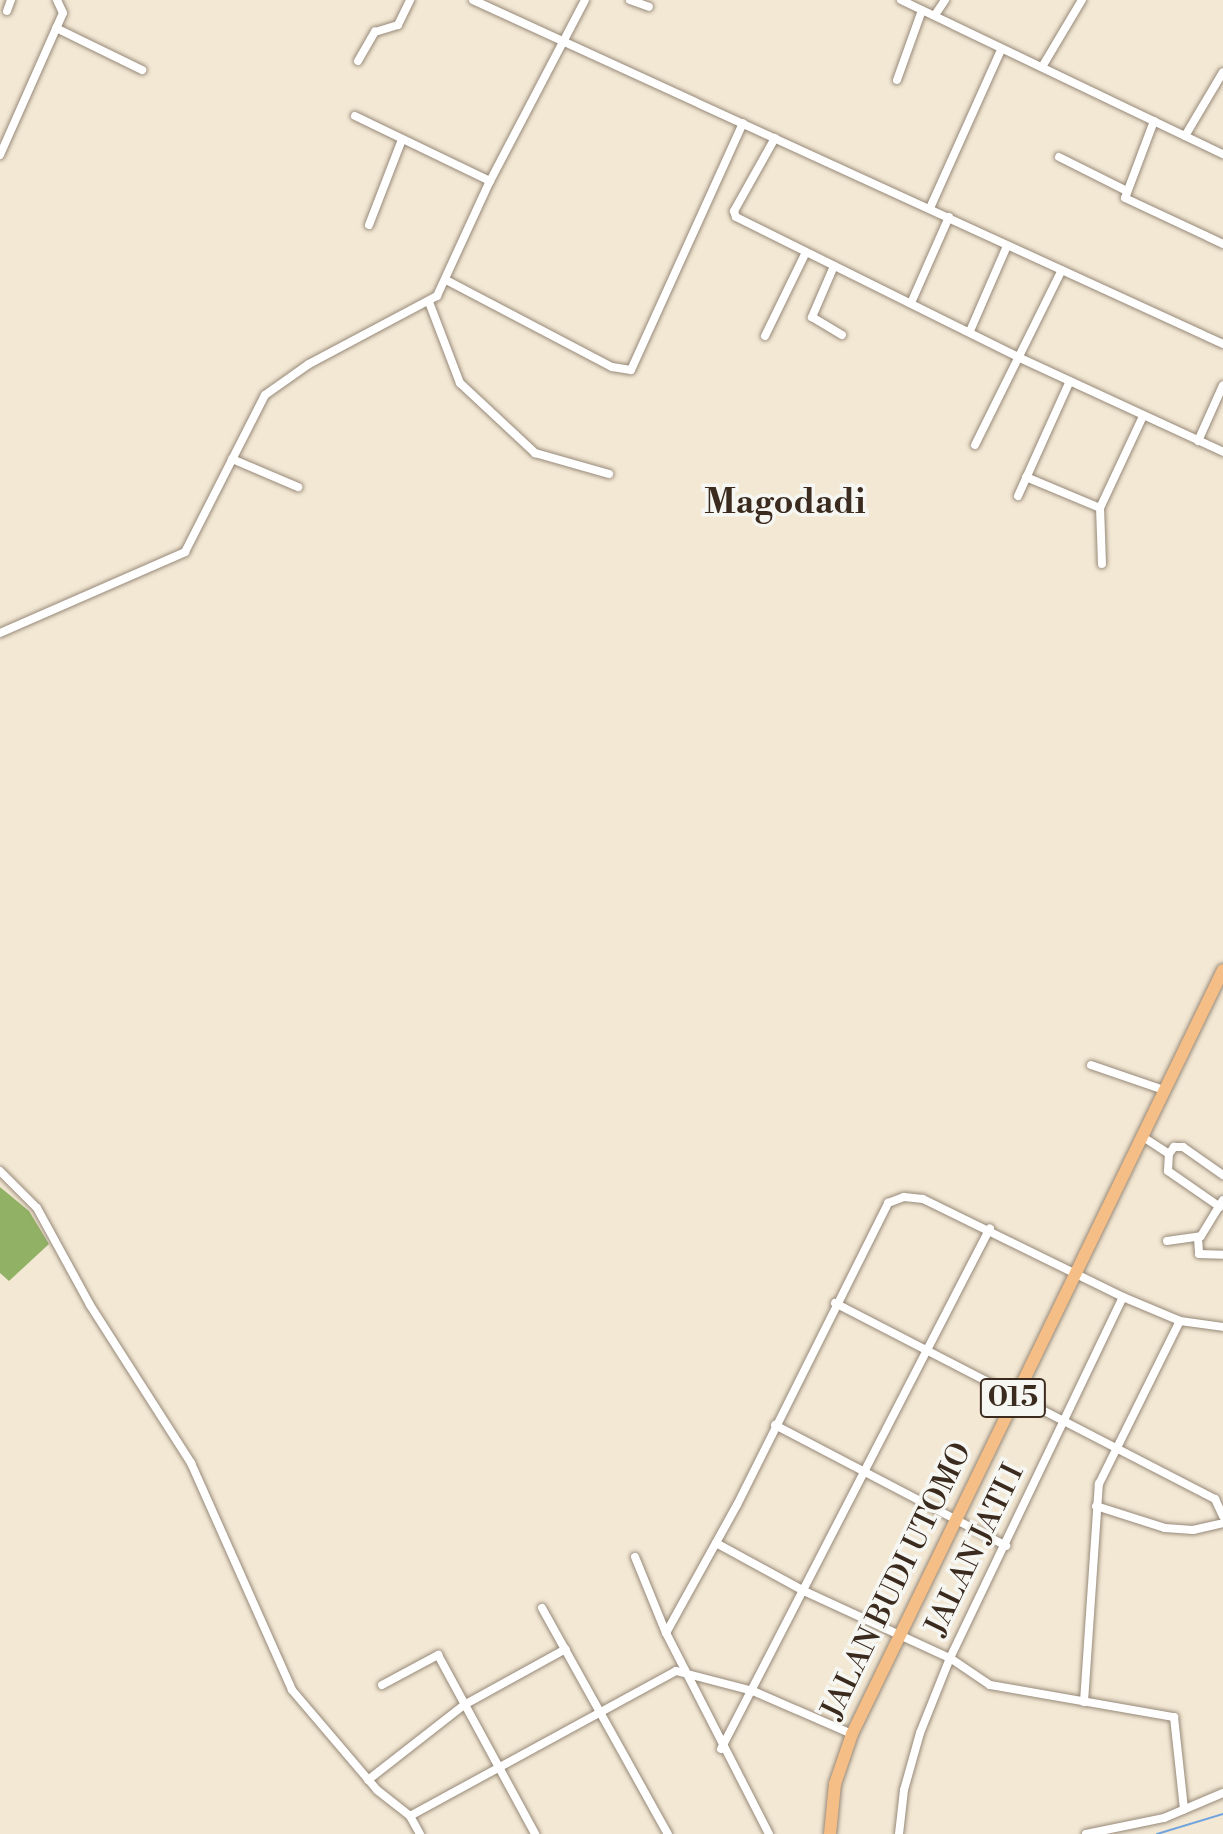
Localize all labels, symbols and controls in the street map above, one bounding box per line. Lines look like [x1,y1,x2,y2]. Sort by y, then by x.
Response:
district label: Magodadi [704,484,866,524]
road number: 015 [979,1374,1047,1422]
street label: JALAN BUDI UTOMO [814,1437,980,1725]
street label: JALAN JATI I [918,1459,1032,1641]

